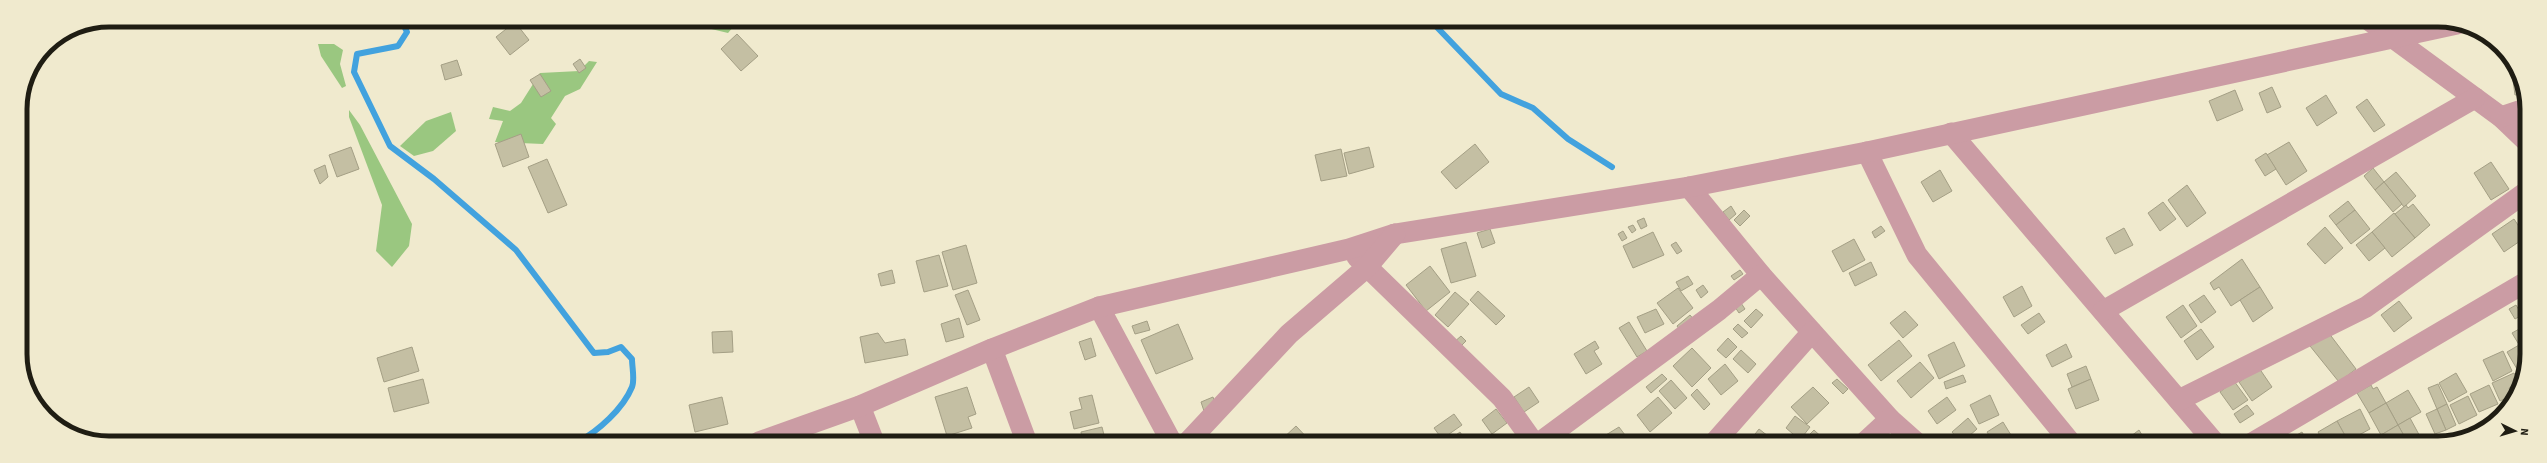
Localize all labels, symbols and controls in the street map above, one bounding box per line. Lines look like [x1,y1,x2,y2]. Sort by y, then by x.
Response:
north arrow [2495,411,2535,451]
text: N [2517,428,2532,436]

